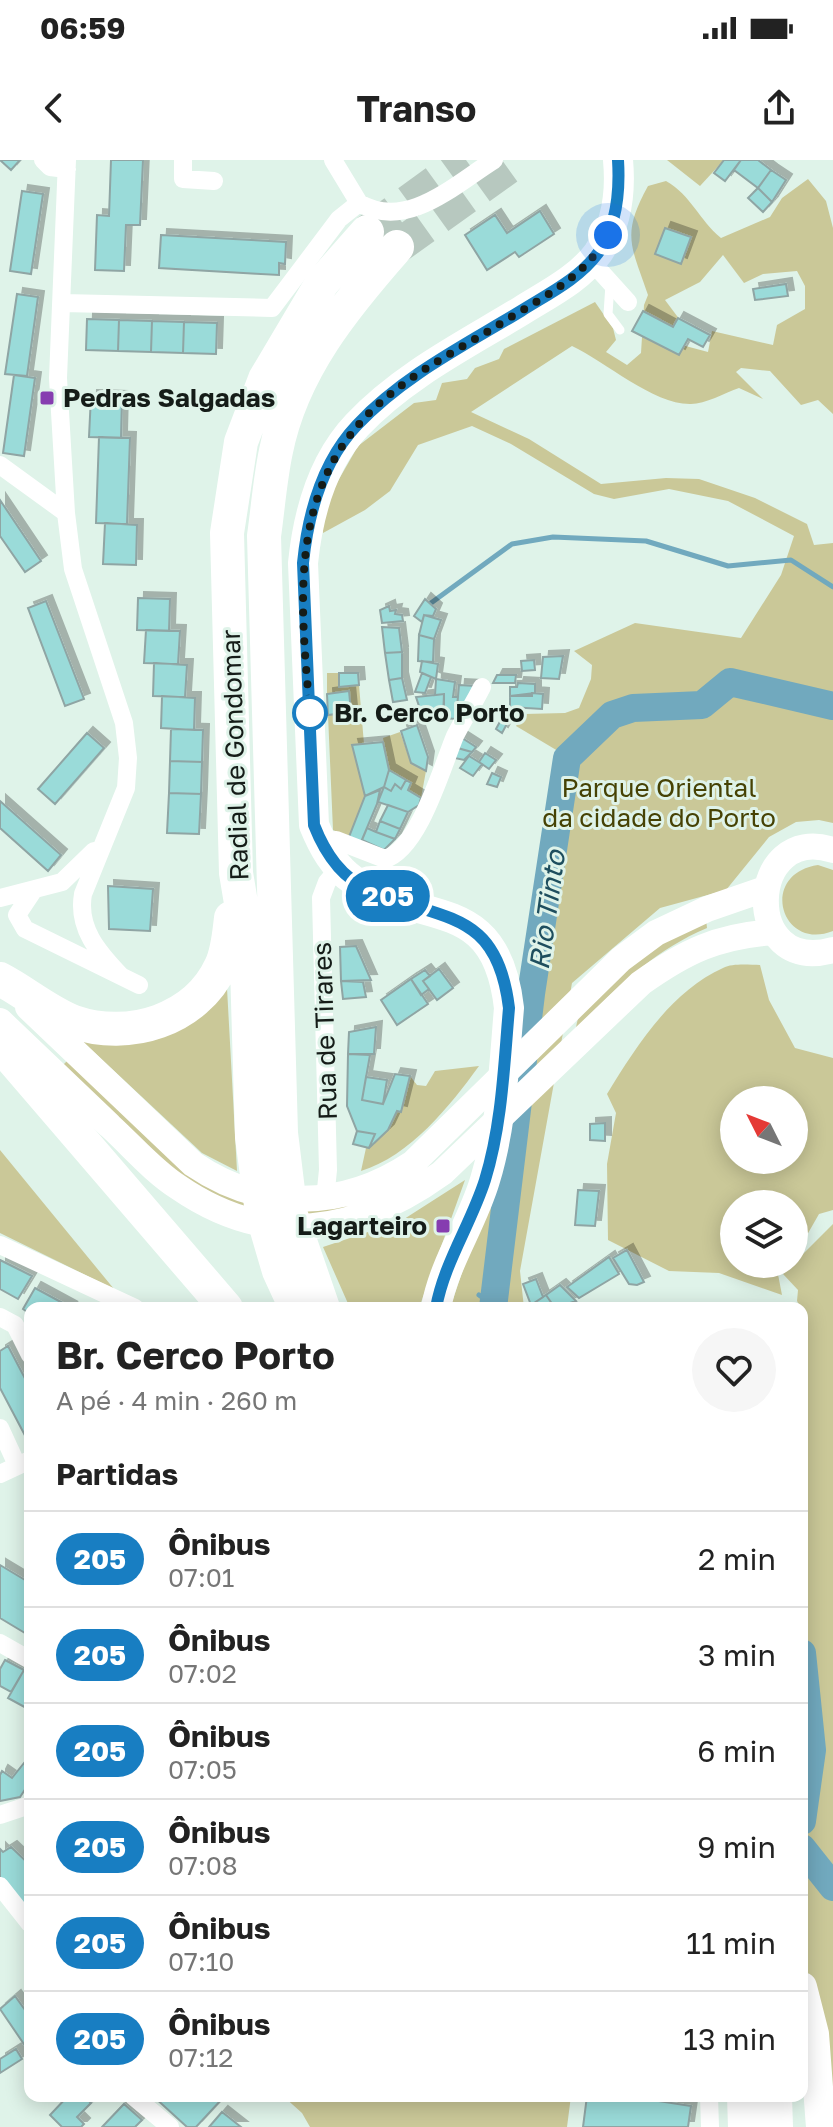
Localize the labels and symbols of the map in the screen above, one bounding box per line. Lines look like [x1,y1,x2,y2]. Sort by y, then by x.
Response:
your location [588,215,628,255]
place label: Pedras Salgadas [63,382,275,413]
marker: Pedras Salgadas [38,389,56,407]
street label: Radial de Gondomar [215,629,254,881]
marker: Br. Cerco Porto [293,696,327,730]
place label: Br. Cerco Porto [334,697,525,728]
park label: Parque Oriental da cidade do Porto [542,772,776,833]
water label: Rio Tinto [522,846,572,972]
line badge: 205 [342,870,434,922]
street label: Rua de Tirares [306,941,343,1121]
north arrow [720,1086,808,1174]
place label: Lagarteiro [297,1210,427,1241]
marker: Lagarteiro [434,1217,452,1235]

